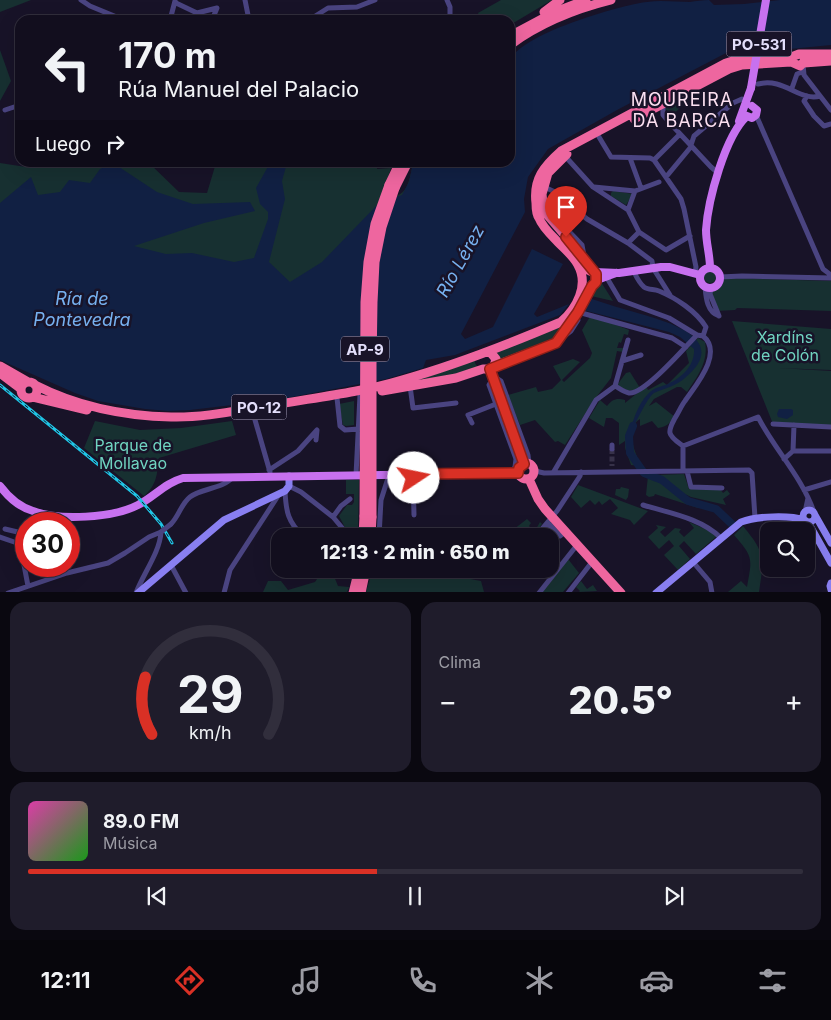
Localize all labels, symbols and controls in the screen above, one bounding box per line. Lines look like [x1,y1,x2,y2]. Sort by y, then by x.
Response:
road number: PO-531 [726,32,792,56]
text: 170 m [118,34,217,76]
icon: left [35,35,100,100]
text: Rúa Manuel del Palacio [118,76,359,102]
district label: MOUREIRA DA BARCA [631,89,733,131]
icon: right [101,130,129,158]
text: Luego [35,133,91,156]
pin [545,186,587,237]
icon: arrive [552,193,580,221]
water label: Río Lérez [432,221,488,301]
water label: Ría de Pontevedra [33,288,131,330]
park label: Xardíns de Colón [751,327,819,365]
road number: AP-9 [341,336,389,362]
road number: PO-12 [232,394,286,420]
park label: Parque de Mollavao [94,435,172,473]
position arrow [387,451,439,503]
speed limit sign: 30 [15,512,80,577]
map controls [760,522,815,577]
button: search [760,522,815,577]
text: 12:13 · 2 min · 650 m [320,541,510,564]
text: Clima [439,652,481,672]
text: 29 [177,663,244,726]
text: 20.5° [568,677,673,723]
text: − [439,684,457,718]
text: + [784,684,803,718]
text: km/h [189,722,231,743]
text: 89.0 FM [103,810,179,833]
text: Música [103,833,158,853]
icon: previous [143,882,171,910]
icon: pause [401,882,429,910]
icon: next [660,882,688,910]
icon: directions [172,963,207,998]
icon: music [289,963,324,998]
icon: phone [405,963,440,998]
icon: climate [522,963,557,998]
icon: car [639,963,674,998]
icon: filters [755,963,790,998]
text: 12:11 [41,967,90,993]

